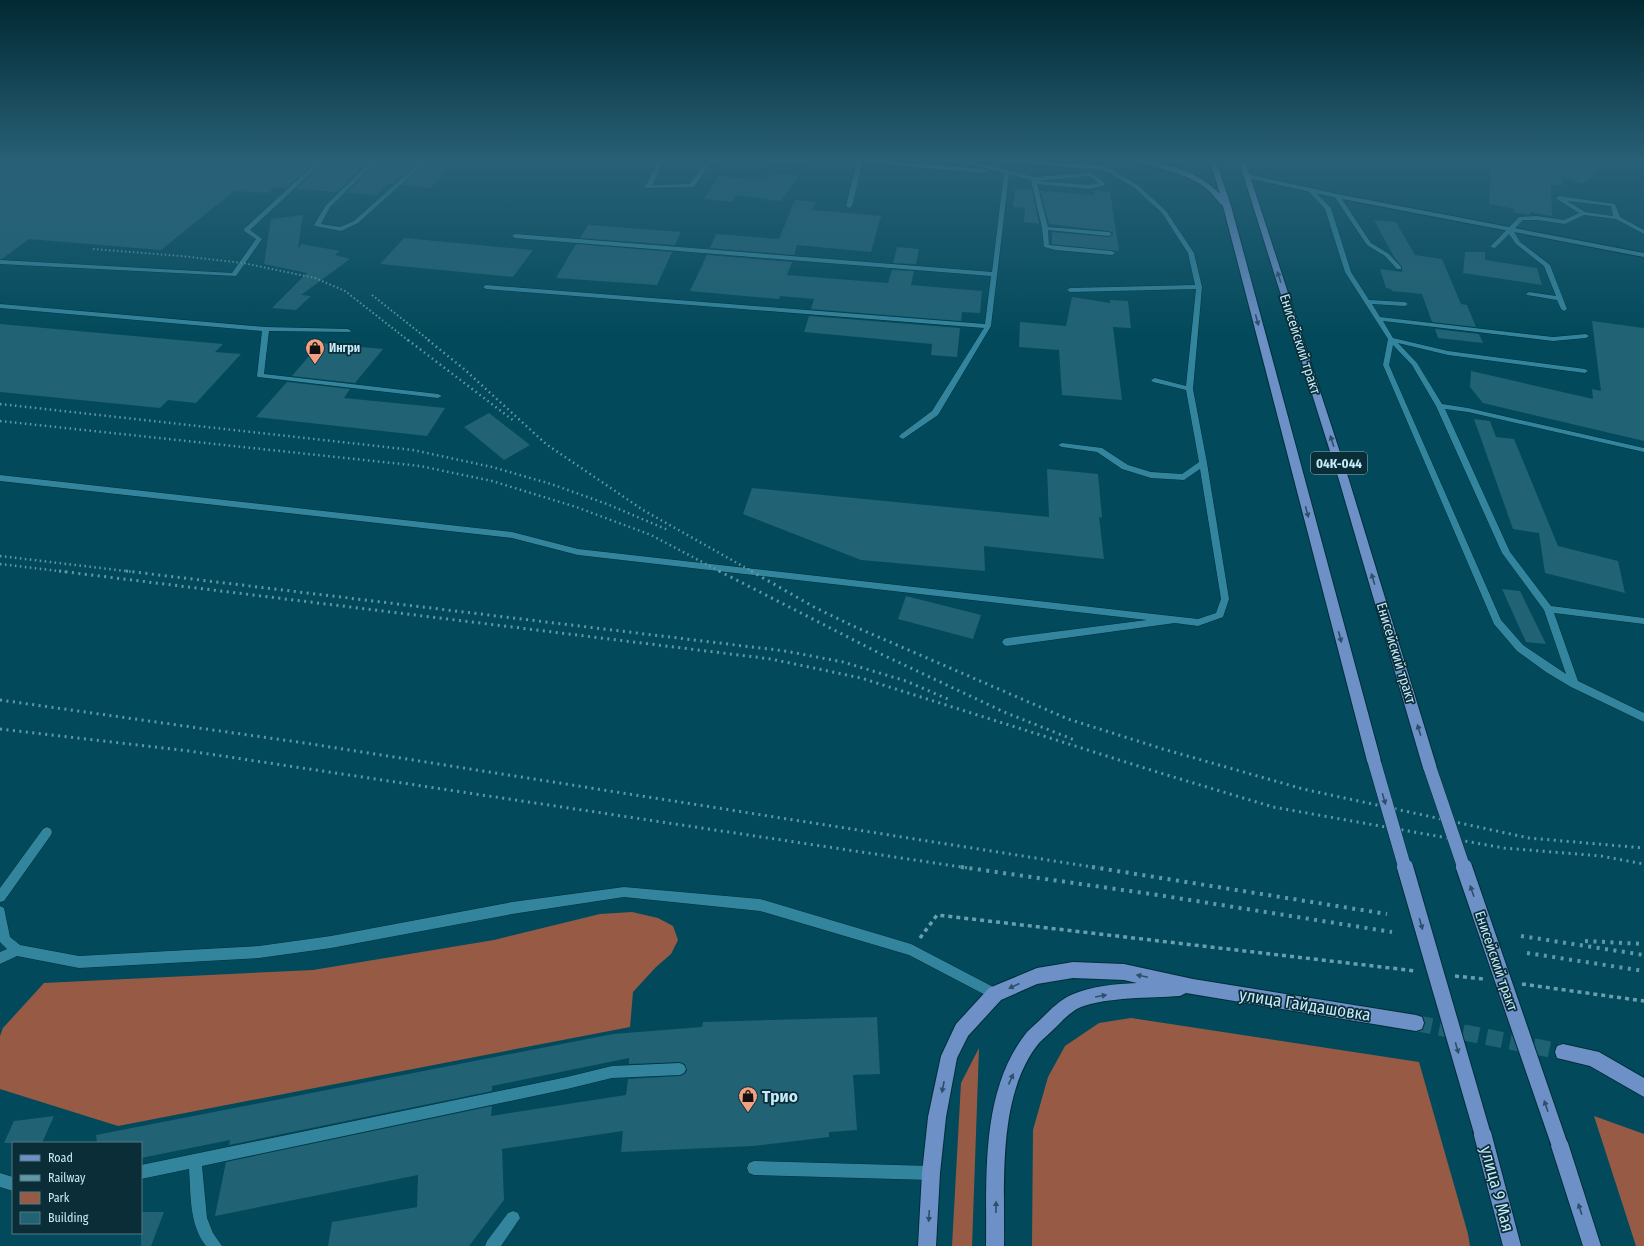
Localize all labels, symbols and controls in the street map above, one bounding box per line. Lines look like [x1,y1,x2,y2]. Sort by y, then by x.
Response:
one-way arrow [1276,271,1282,283]
street label: Енисейский тракт [1276,292,1324,397]
one-way arrow [1254,314,1260,326]
shop icon: Ингри [304,337,326,365]
place label: Ингри [329,341,360,355]
one-way arrow [1328,435,1334,447]
road number: 04К-044 [1311,452,1367,474]
one-way arrow [1304,505,1310,518]
one-way arrow [1370,573,1376,585]
street label: Енисейский тракт [1373,601,1420,706]
one-way arrow [1337,631,1343,643]
one-way arrow [1416,724,1422,736]
one-way arrow [1381,793,1387,805]
one-way arrow [1469,884,1475,896]
street label: Енисейский тракт [1471,909,1521,1013]
one-way arrow [1418,918,1424,930]
one-way arrow [1135,972,1148,978]
one-way arrow [1009,983,1020,989]
street label: улица Гайдашовка [1238,984,1372,1026]
one-way arrow [1095,993,1107,999]
one-way arrow [1454,1043,1460,1055]
one-way arrow [1008,1073,1014,1084]
one-way arrow [940,1080,946,1093]
shop icon: Трио [737,1085,759,1113]
place label: Трио [762,1086,798,1107]
one-way arrow [1543,1100,1549,1112]
legend [12,1142,142,1234]
street label: улица 9 Мая [1476,1144,1518,1234]
text: Road [48,1151,73,1165]
text: Railway [48,1171,86,1185]
text: Park [48,1191,70,1205]
one-way arrow [993,1200,999,1213]
one-way arrow [1577,1203,1583,1215]
one-way arrow [925,1210,932,1222]
text: Building [48,1211,89,1225]

